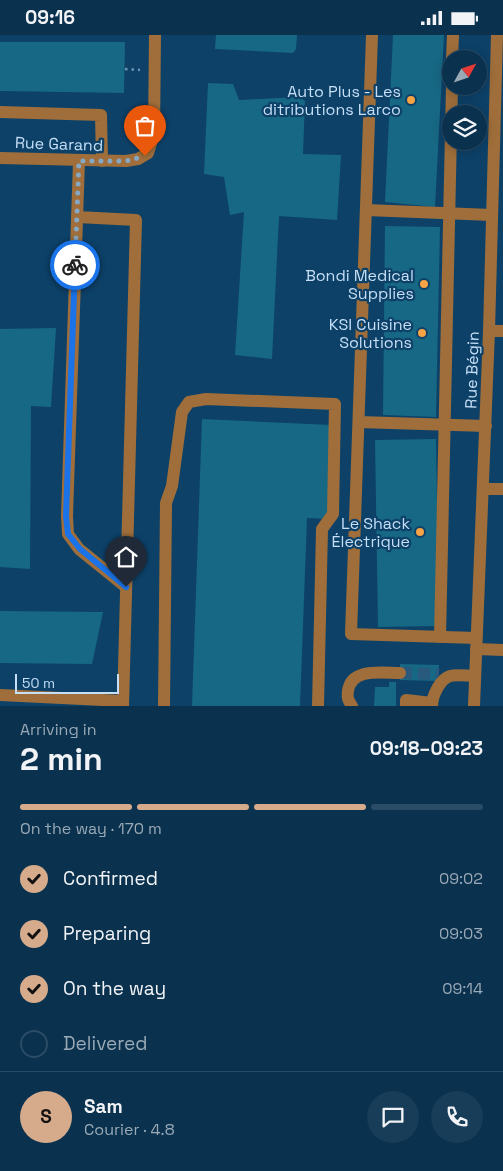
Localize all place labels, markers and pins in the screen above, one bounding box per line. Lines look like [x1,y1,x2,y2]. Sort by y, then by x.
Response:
place label: Auto Plus - Les ditributions Larco [263,81,401,120]
marker: Auto Plus - Les ditributions Larco [405,94,417,106]
pin [124,105,166,156]
place label: Bondi Medical Supplies [305,265,414,304]
marker: Bondi Medical Supplies [418,278,430,290]
place label: KSI Cuisine Solutions [329,314,412,353]
marker: KSI Cuisine Solutions [416,327,428,339]
place label: Le Shack Électrique [331,513,410,552]
marker: Le Shack Électrique [414,526,426,538]
pin [105,536,147,587]

